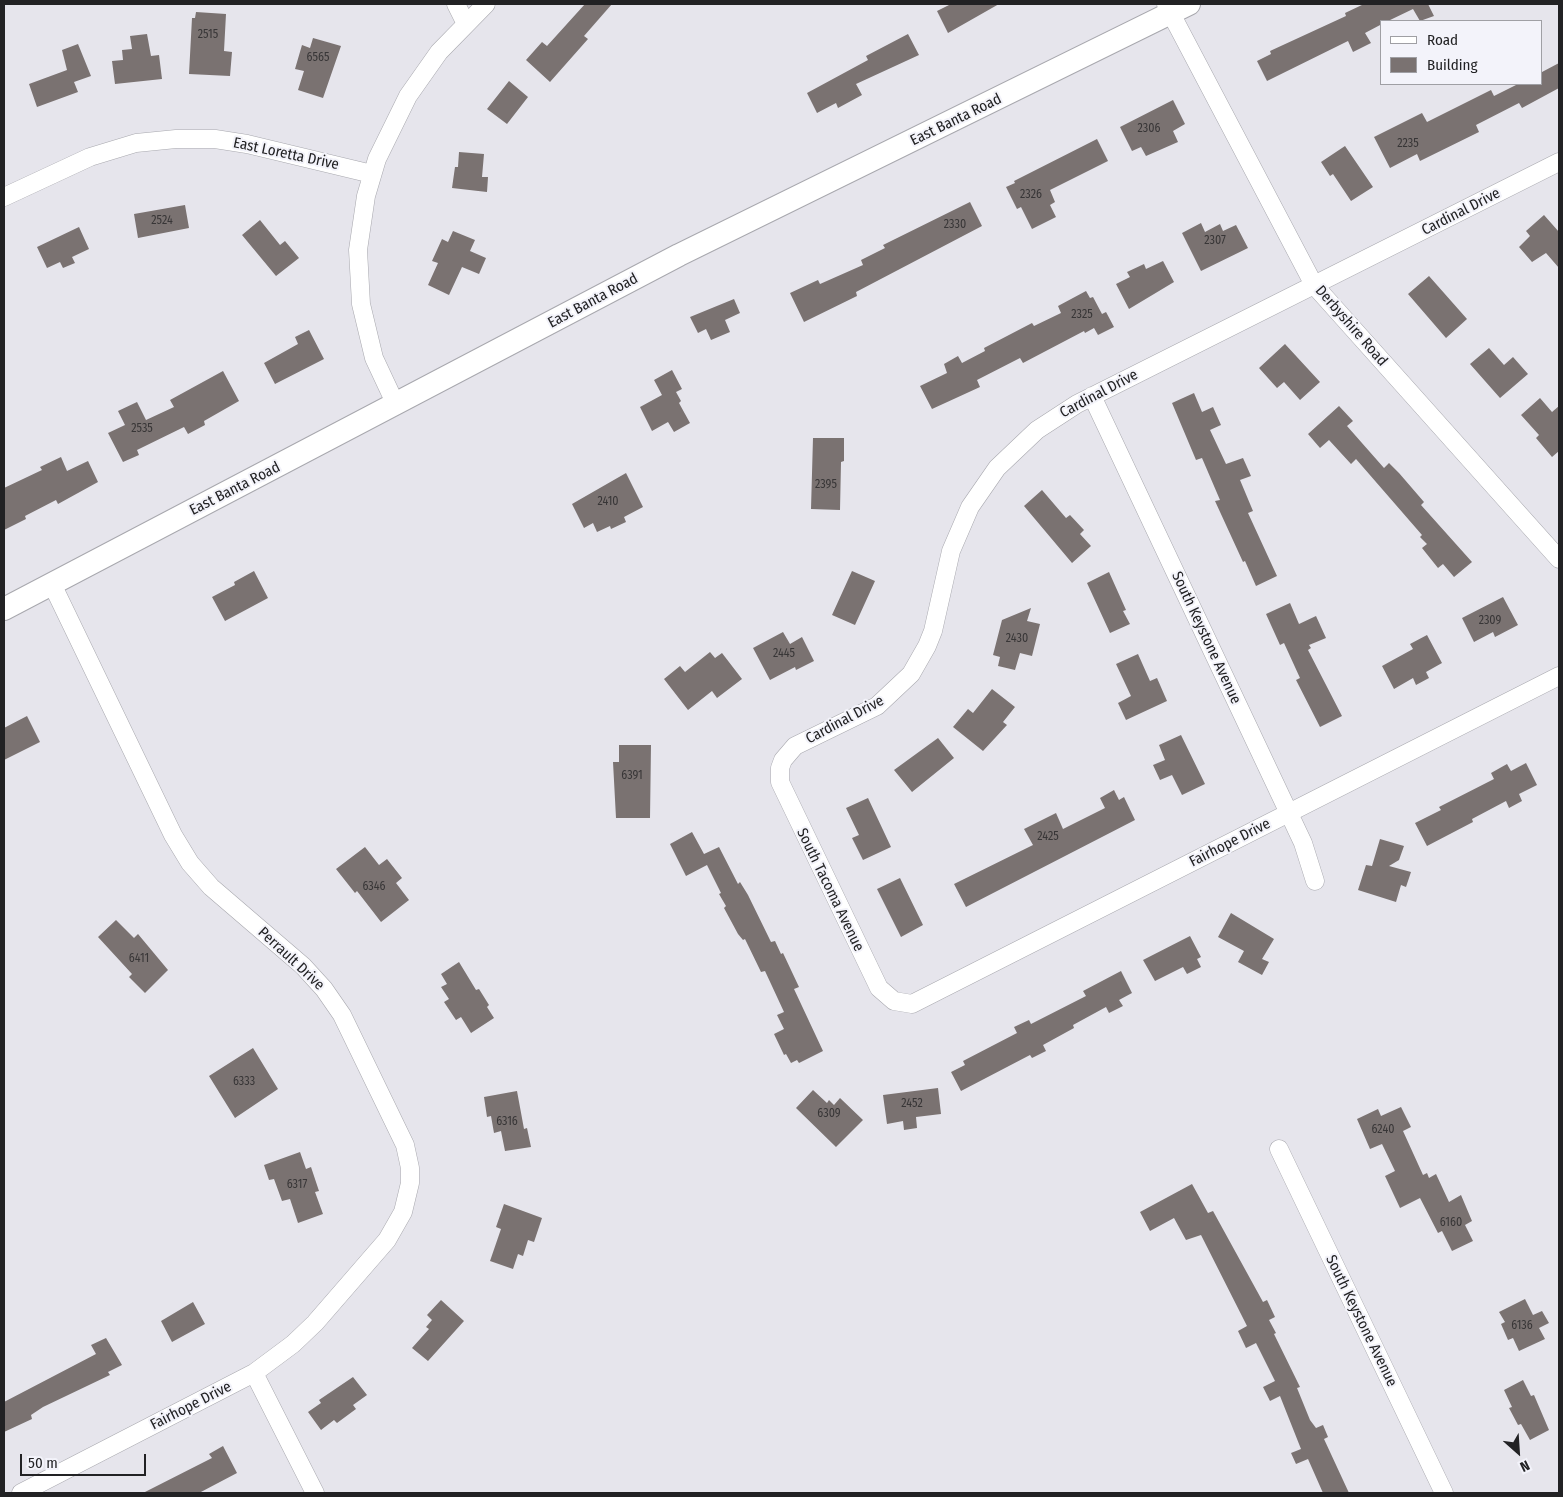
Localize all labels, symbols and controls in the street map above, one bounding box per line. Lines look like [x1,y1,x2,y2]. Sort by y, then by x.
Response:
legend [1380,20,1543,85]
house number: 2515 [198,28,218,42]
text: Road [1427,31,1458,49]
house number: 6565 [307,51,329,65]
text: Building [1427,56,1478,74]
street label: East Banta Road [907,90,1005,150]
house number: 2306 [1138,122,1160,136]
street label: East Loretta Drive [231,134,341,174]
house number: 2235 [1397,137,1419,151]
street label: Cardinal Drive [1419,185,1503,239]
house number: 2326 [1020,188,1042,202]
house number: 2524 [151,214,173,228]
house number: 2330 [944,218,966,232]
house number: 2307 [1204,234,1226,248]
street label: East Banta Road [545,270,641,332]
street label: Derbyshire Road [1311,282,1391,370]
house number: 2325 [1071,308,1093,322]
street label: Cardinal Drive [1057,366,1141,422]
house number: 2535 [131,422,153,436]
street label: East Banta Road [187,458,283,520]
house number: 2395 [815,478,837,492]
house number: 2410 [597,495,619,509]
street label: South Keystone Avenue [1167,569,1245,707]
house number: 2309 [1479,614,1501,628]
house number: 2430 [1006,632,1028,646]
house number: 2445 [773,647,795,661]
street label: Cardinal Drive [803,692,887,748]
house number: 6391 [621,769,643,783]
street label: Fairhope Drive [1186,815,1274,871]
street label: South Tacoma Avenue [792,826,868,954]
house number: 2425 [1037,830,1059,844]
house number: 6346 [363,880,385,894]
street label: Perrault Drive [254,924,328,994]
house number: 6411 [129,952,149,966]
house number: 6333 [233,1075,255,1089]
house number: 2452 [901,1097,923,1111]
house number: 6309 [817,1107,841,1121]
house number: 6316 [496,1115,518,1129]
house number: 6240 [1372,1123,1394,1137]
house number: 6317 [287,1178,307,1192]
house number: 6160 [1440,1216,1462,1230]
street label: South Keystone Avenue [1321,1252,1401,1390]
house number: 6136 [1511,1319,1533,1333]
street label: Fairhope Drive [147,1378,235,1434]
north arrow [1493,1427,1543,1477]
scale bar [22,1444,149,1476]
text: 50 m [28,1454,58,1472]
text: N [1517,1456,1532,1475]

